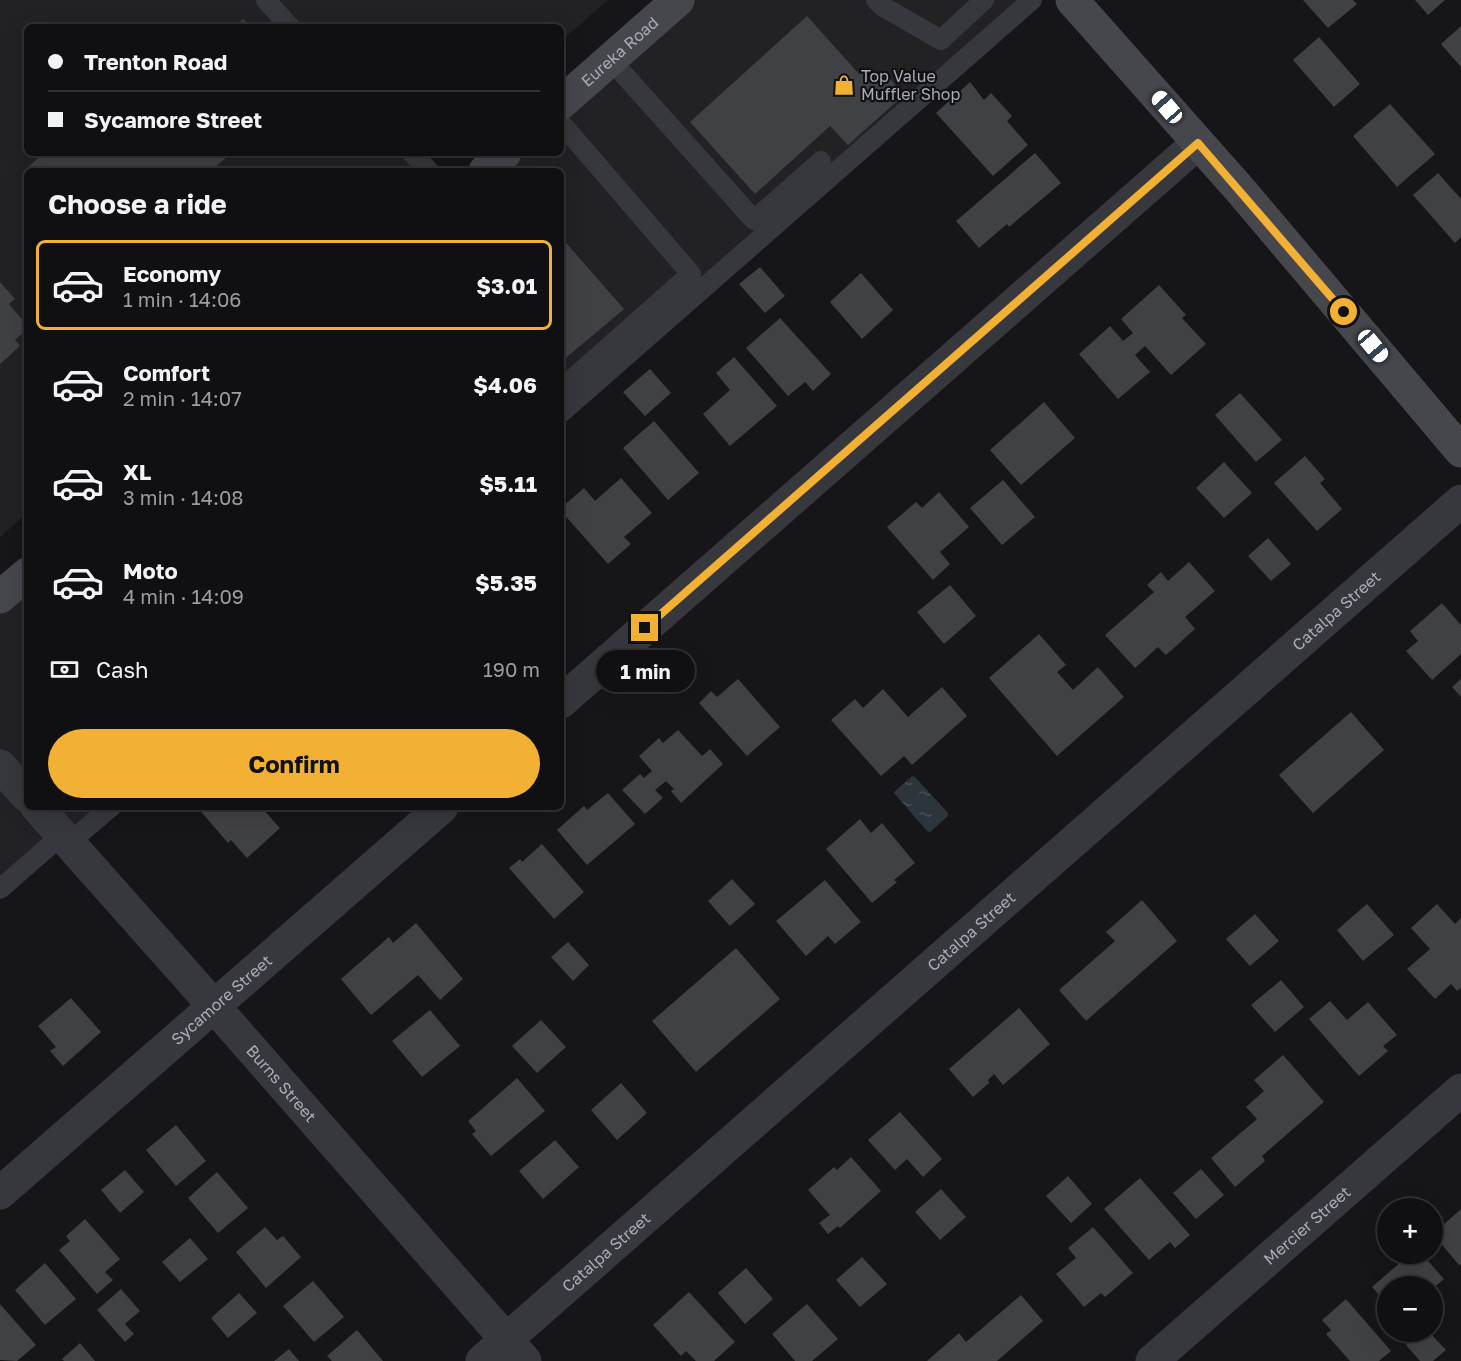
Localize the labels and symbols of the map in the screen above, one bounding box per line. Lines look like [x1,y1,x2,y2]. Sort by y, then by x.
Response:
street label: Eureka Road [577,12,662,91]
place label: Top Value Muffler Shop [861,66,960,104]
shop icon: Top Value Muffler Shop [832,73,856,97]
car [1148,88,1186,126]
route start [1330,298,1357,325]
car [1355,326,1391,366]
street label: Catalpa Street [1288,567,1384,655]
route end [631,614,658,641]
callout: 1 min [596,649,694,691]
street label: Catalpa Street [923,887,1019,975]
street label: Sycamore Street [167,950,276,1049]
street label: Burns Street [242,1041,321,1126]
street label: Mercier Street [1259,1182,1354,1269]
street label: Catalpa Street [558,1208,654,1296]

